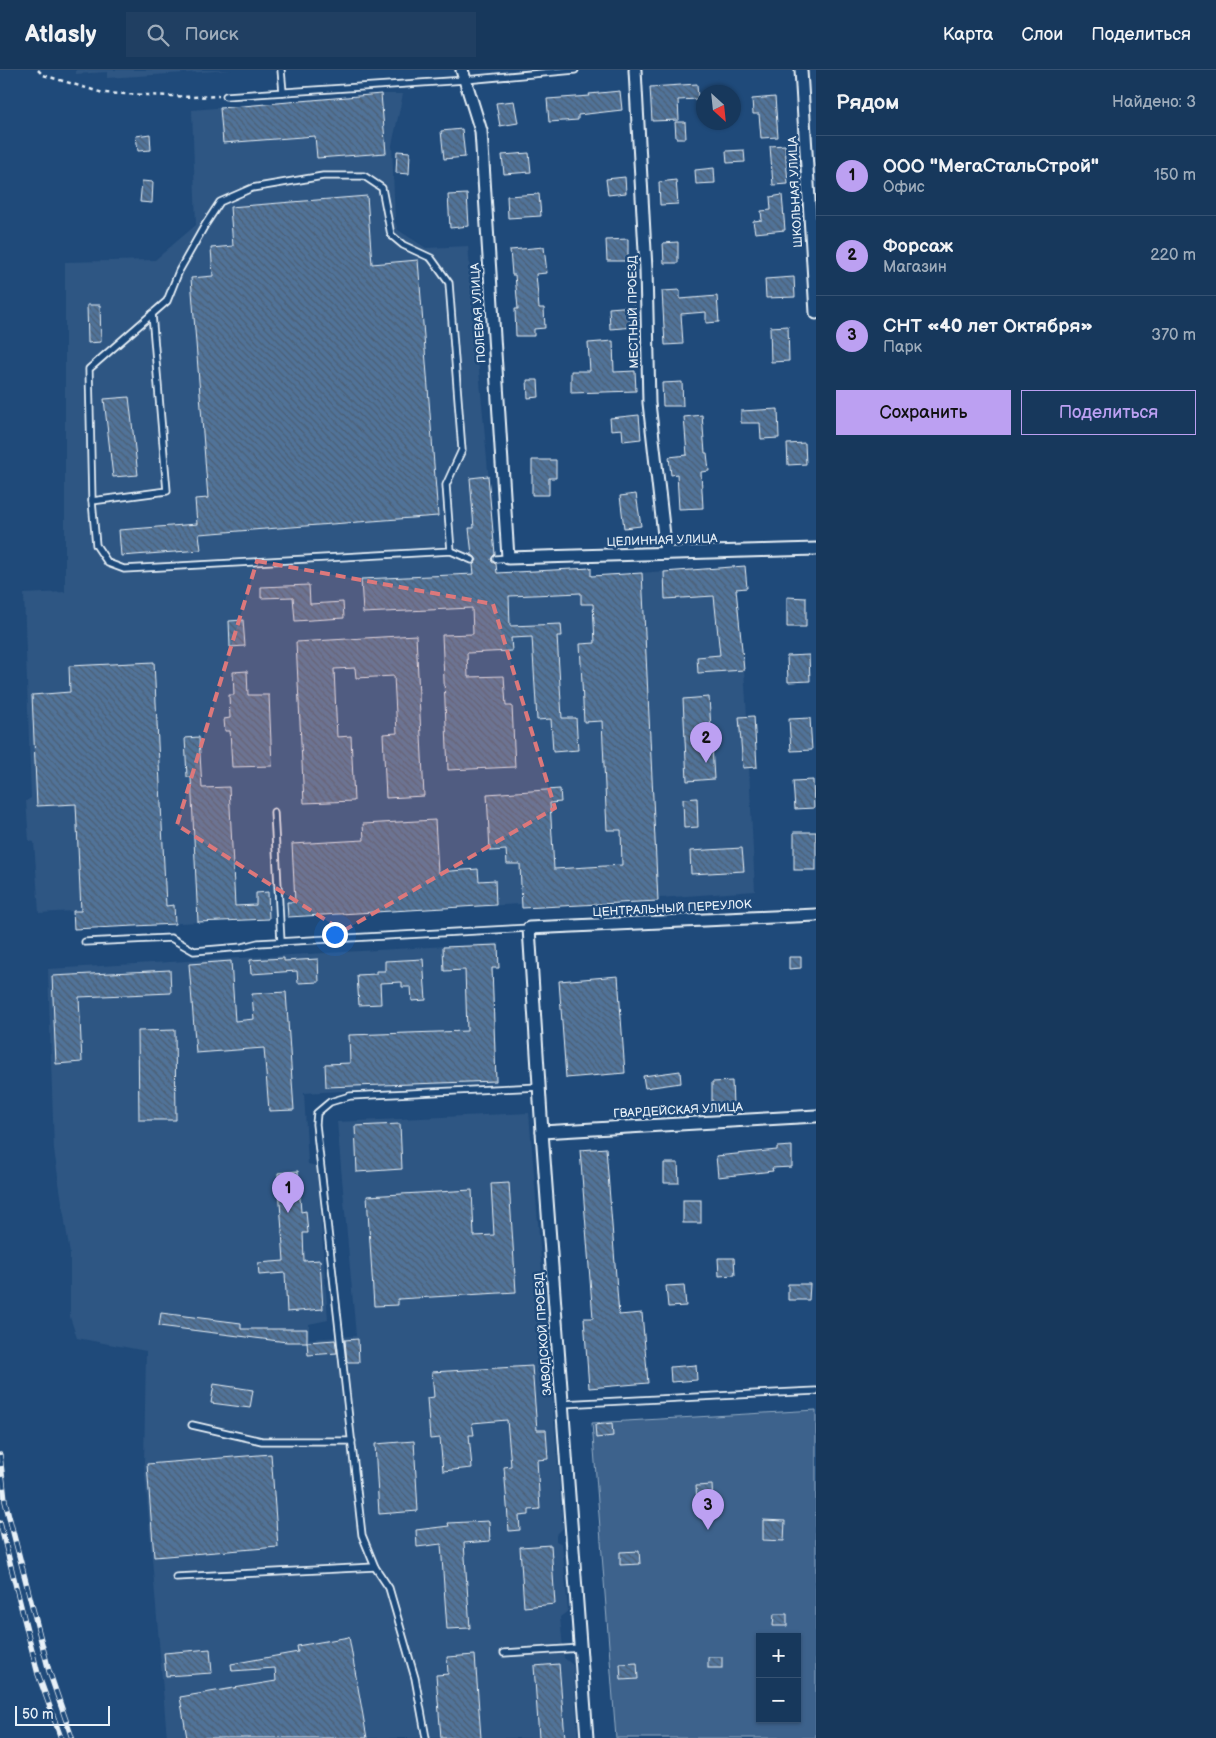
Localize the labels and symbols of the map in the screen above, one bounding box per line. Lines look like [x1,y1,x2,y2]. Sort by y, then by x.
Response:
north arrow [696,85,741,130]
street label: ШКОЛЬНАЯ УЛИЦА [785,135,806,248]
street label: МЕСТНЫЙ ПРОЕЗД [625,255,642,369]
street label: ПОЛЕВАЯ УЛИЦА [467,262,489,363]
street label: ЦЕЛИННАЯ УЛИЦА [606,531,719,550]
pin: 2 [690,722,722,763]
street label: ЦЕНТРАЛЬНЫЙ ПЕРЕУЛОК [592,897,752,920]
your location [322,922,348,948]
street label: ГВАРДЕЙСКАЯ УЛИЦА [613,1100,744,1121]
pin: 1 [272,1172,304,1213]
street label: ЗАВОДСКОЙ ПРОЕЗД [532,1271,555,1396]
pin: 3 [692,1489,724,1530]
scale bar [15,1703,110,1726]

